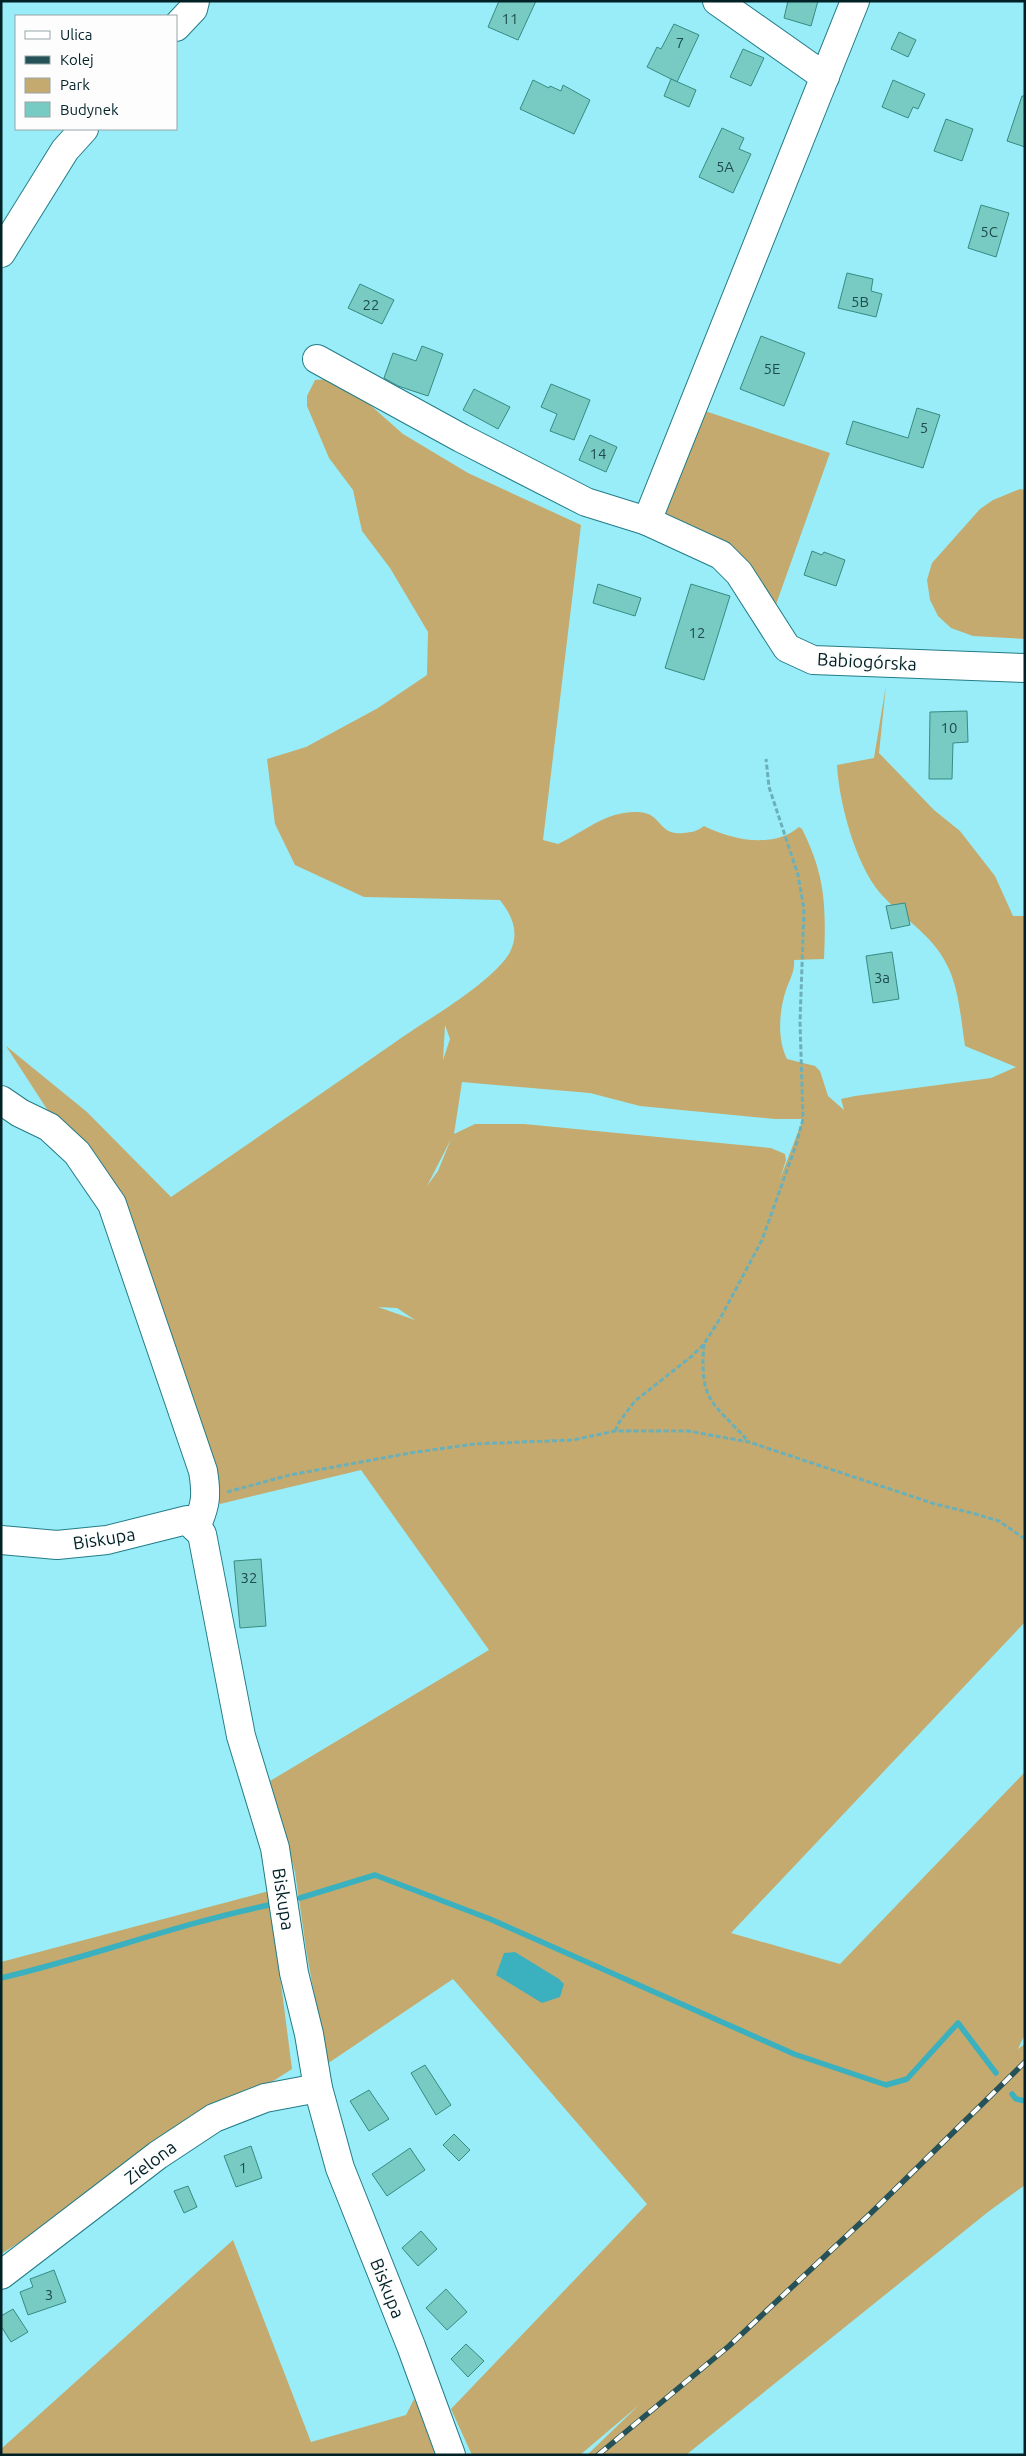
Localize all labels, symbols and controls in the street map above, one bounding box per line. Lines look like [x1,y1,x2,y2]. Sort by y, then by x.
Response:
house number: 11 [502,10,518,27]
legend [15,15,178,130]
text: Ulica [60,26,92,43]
house number: 7 [676,34,684,51]
text: Kolej [60,51,94,68]
text: Park [60,76,90,93]
text: Budynek [60,101,119,118]
house number: 5A [716,158,734,175]
house number: 5C [980,223,998,240]
house number: 5B [851,293,869,310]
house number: 22 [363,296,379,313]
house number: 5E [764,360,780,377]
house number: 5 [920,419,928,436]
house number: 14 [590,445,606,462]
house number: 12 [689,624,705,641]
street label: Babiogórska [817,648,917,674]
house number: 10 [941,719,957,736]
house number: 3a [874,969,890,986]
street label: Biskupa [71,1523,137,1553]
house number: 32 [241,1569,257,1586]
street label: Biskupa [269,1866,299,1932]
street label: Zielona [120,2136,180,2188]
house number: 1 [239,2159,247,2176]
street label: Biskupa [367,2255,409,2321]
house number: 3 [45,2286,53,2303]

